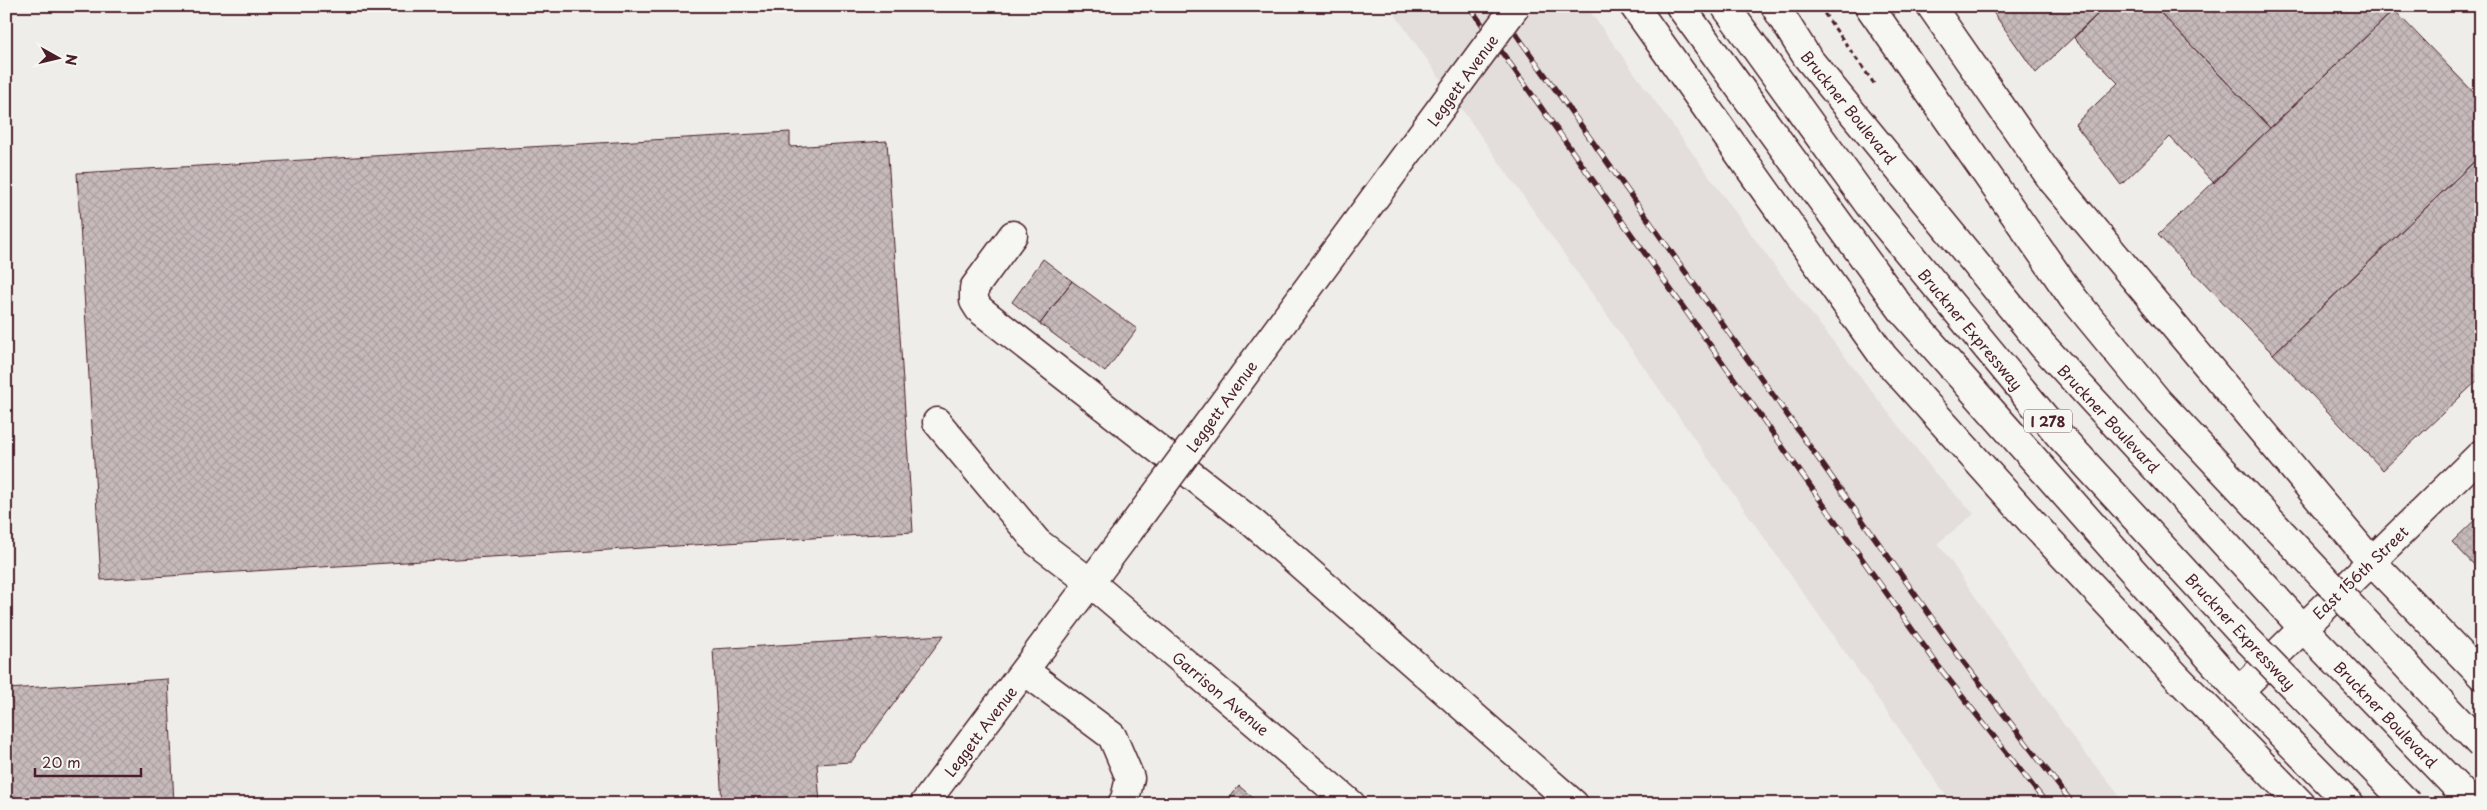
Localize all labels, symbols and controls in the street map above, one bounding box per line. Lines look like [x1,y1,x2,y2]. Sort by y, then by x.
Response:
street label: Leggett Avenue [1421,29,1503,131]
north arrow [32,32,82,82]
street label: Bruckner Boulevard [1796,45,1902,169]
text: N [60,53,83,67]
street label: Bruckner Expressway [1913,263,2029,395]
street label: Leggett Avenue [1180,355,1262,457]
street label: Bruckner Boulevard [2053,359,2165,477]
road number: I 278 [2024,410,2072,432]
street label: East 156th Street [2307,520,2413,624]
street label: Bruckner Expressway [2181,567,2301,695]
street label: Garrison Avenue [1167,645,1275,741]
street label: Bruckner Boulevard [2329,655,2443,773]
street label: Leggett Avenue [938,681,1022,781]
scale bar [35,745,141,777]
text: 20 m [42,750,81,773]

